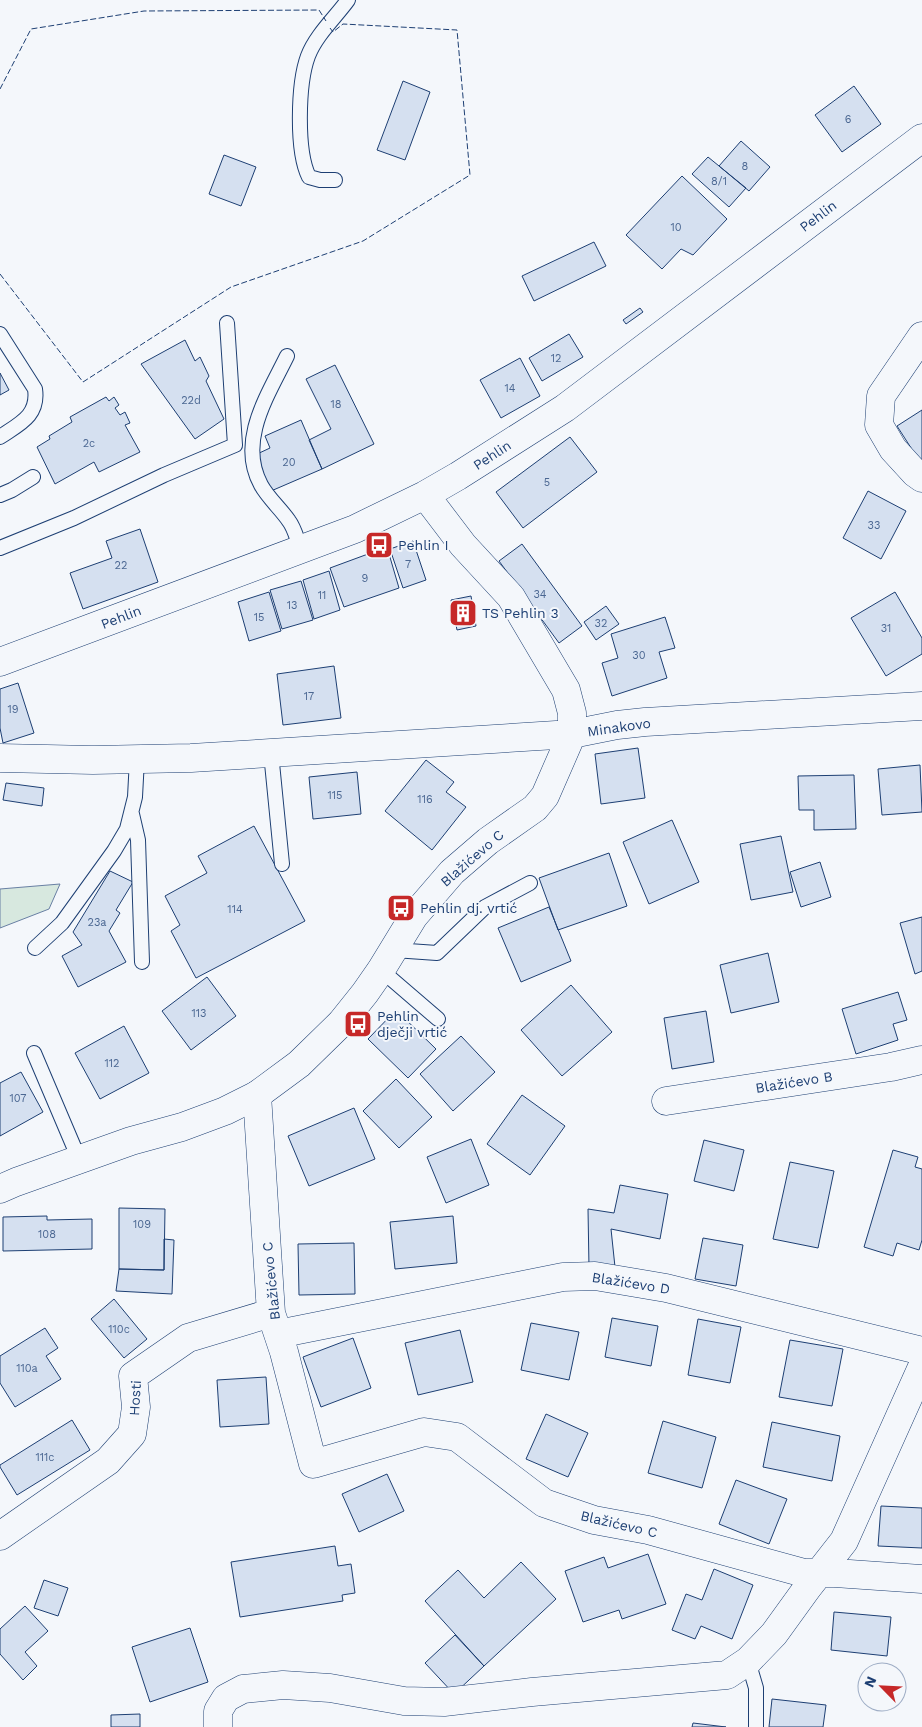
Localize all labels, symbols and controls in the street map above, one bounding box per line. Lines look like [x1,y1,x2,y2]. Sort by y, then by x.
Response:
house number: 6 [845,113,852,126]
house number: 8 [742,160,749,173]
house number: 8/1 [711,175,727,188]
street label: Pehlin [796,197,840,235]
house number: 10 [670,221,682,234]
house number: 12 [551,352,561,365]
house number: 14 [504,382,516,395]
house number: 22d [181,394,201,407]
house number: 18 [330,398,342,411]
house number: 2c [83,437,95,450]
street label: Pehlin [470,437,514,473]
house number: 20 [282,456,296,469]
house number: 5 [544,476,550,489]
house number: 33 [868,519,880,532]
bus stop icon: Pehlin I [364,530,394,560]
place label: Pehlin I [398,537,449,553]
house number: 7 [405,558,411,571]
house number: 22 [115,559,127,572]
house number: 9 [362,572,369,585]
house number: 34 [533,588,547,601]
house number: 11 [318,589,326,602]
building icon: TS Pehlin 3 [448,598,478,628]
house number: 13 [287,599,297,612]
street label: Pehlin [99,602,143,632]
place label: TS Pehlin 3 [482,605,559,621]
house number: 15 [254,611,264,624]
house number: 32 [595,617,607,630]
house number: 31 [881,622,891,635]
house number: 30 [632,649,646,662]
house number: 17 [304,690,314,703]
house number: 19 [7,703,19,716]
street label: Minakovo [586,715,652,739]
house number: 115 [328,789,342,802]
house number: 116 [417,793,433,806]
street label: Blažićevo C [437,826,507,890]
bus stop icon: Pehlin dj. vrtić [386,893,416,923]
place label: Pehlin dj. vrtić [420,900,517,916]
house number: 114 [227,903,243,916]
house number: 23a [87,916,107,929]
house number: 113 [192,1007,207,1020]
place label: Pehlin dječji vrtić [377,1008,447,1040]
bus stop icon: Pehlin dječji vrtić [343,1009,373,1039]
house number: 112 [105,1057,120,1070]
street label: Blažićevo B [754,1068,834,1096]
house number: 107 [9,1092,27,1105]
house number: 109 [133,1218,151,1231]
house number: 108 [38,1228,56,1241]
street label: Blažićevo C [259,1241,283,1321]
street label: Blažićevo D [591,1269,671,1297]
house number: 110c [108,1323,130,1336]
house number: 110a [16,1362,38,1375]
street label: Hosti [126,1380,144,1416]
house number: 111c [35,1451,55,1464]
street label: Blažićevo C [579,1507,659,1541]
north arrow [857,1662,907,1712]
text: N [861,1674,880,1690]

